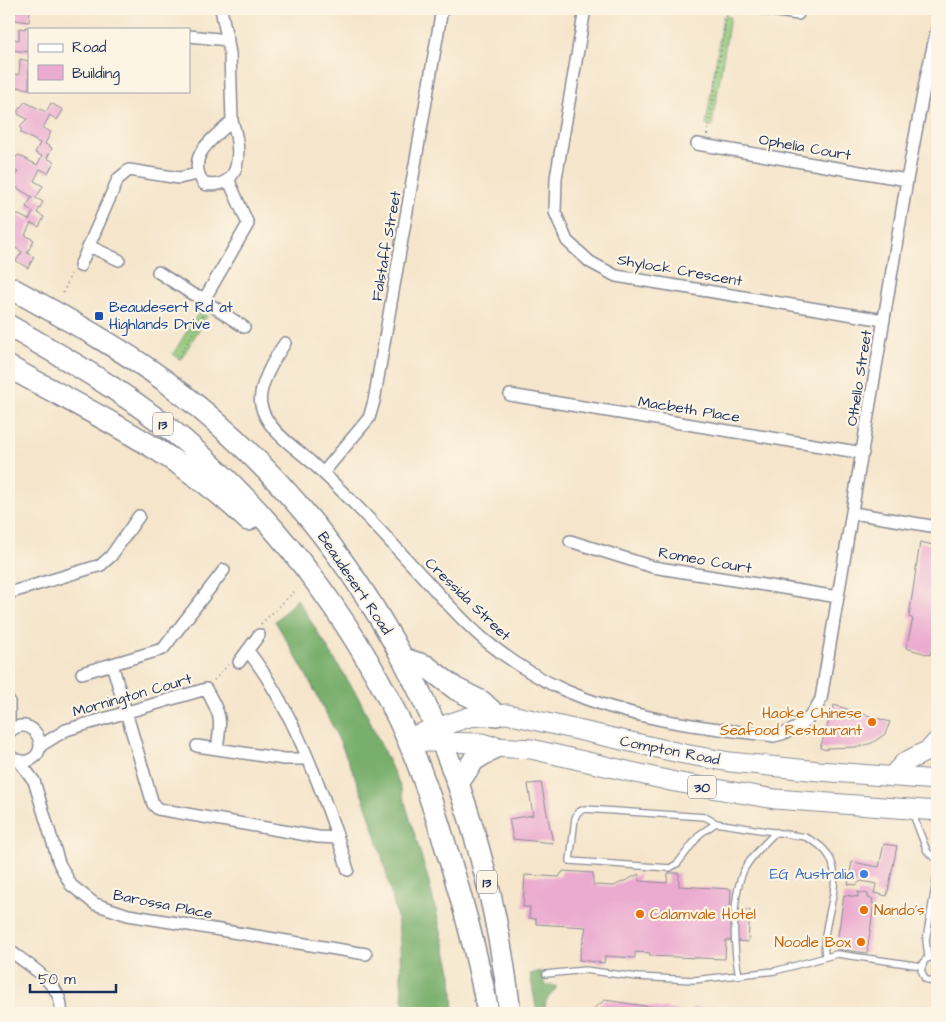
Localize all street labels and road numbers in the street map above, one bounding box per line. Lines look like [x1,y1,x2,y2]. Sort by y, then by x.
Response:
street label: Ophelia Court [757,129,853,166]
street label: Falstaff Street [366,189,407,303]
street label: Shylock Crescent [616,249,744,293]
street label: Othello Street [842,328,877,428]
street label: Macbeth Place [637,391,741,428]
road number: 13 [153,412,173,436]
street label: Beaudesert Road [312,528,397,639]
street label: Romeo Court [657,542,753,579]
street label: Cressida Street [420,553,515,646]
street label: Mornington Court [70,668,195,724]
street label: Compton Road [618,730,722,771]
road number: 30 [688,776,716,799]
road number: 13 [477,870,497,894]
street label: Barossa Place [111,885,214,924]

